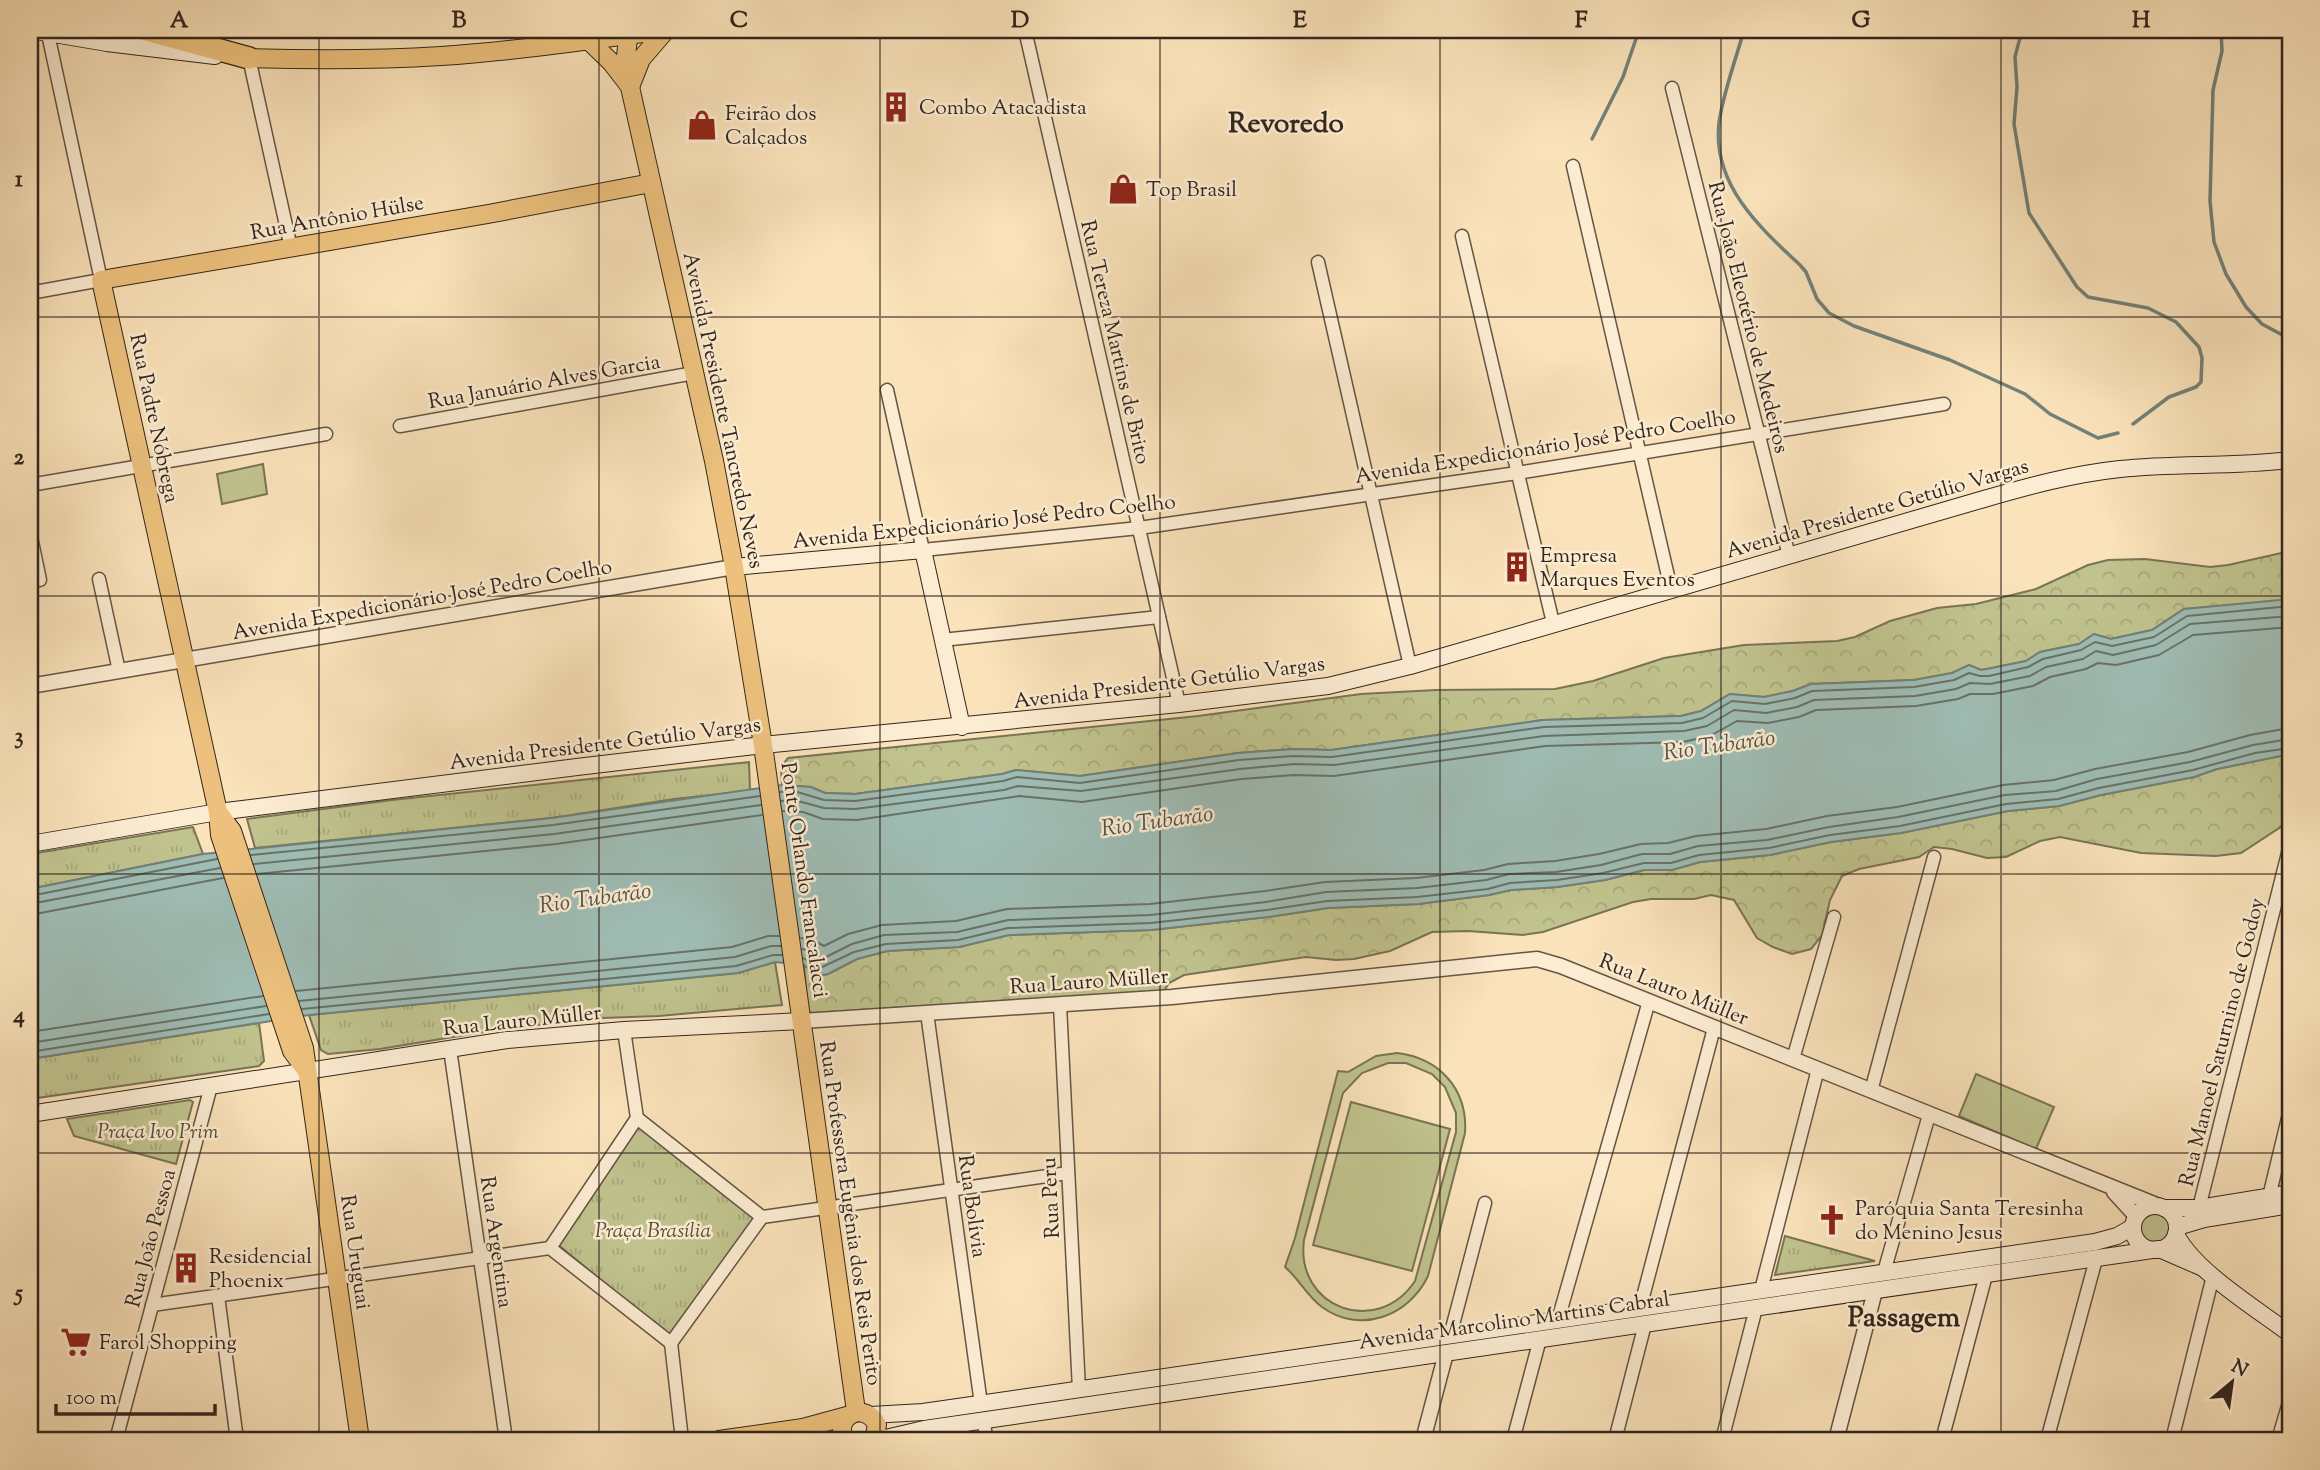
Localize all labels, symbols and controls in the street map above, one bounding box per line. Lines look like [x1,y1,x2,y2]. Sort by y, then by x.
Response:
text: A [170,5,189,38]
text: B [452,5,467,38]
text: C [730,5,748,38]
text: D [1011,5,1029,38]
text: E [1293,5,1307,38]
text: F [1575,5,1588,38]
text: G [1852,5,1871,38]
text: H [2132,5,2151,38]
building icon: Combo Atacadista [879,90,913,124]
place label: Combo Atacadista [919,94,1087,124]
place label: Feirão dos Calçados [725,100,817,154]
district label: Revoredo [1228,105,1344,145]
shop icon: Feirão dos Calçados [685,108,719,142]
text: 1 [15,164,23,197]
shop icon: Top Brasil [1106,172,1140,206]
place label: Top Brasil [1146,176,1237,206]
street label: Rua João Eleotério de Medeiros [1699,178,1795,457]
street label: Rua Antônio Hülse [248,189,426,249]
street label: Rua Tereza Martins de Brito [1071,217,1157,467]
street label: Avenida Presidente Tancredo Neves [674,249,770,571]
street label: Rua Padre Nóbrega [120,331,186,506]
street label: Rua Januário Alves Garcia [426,348,663,418]
street label: Avenida Expedicionário José Pedro Coelho [1353,403,1738,493]
text: 2 [14,442,25,475]
street label: Avenida Presidente Getúlio Vargas [1723,452,2032,568]
street label: Avenida Expedicionário José Pedro Coelho [791,488,1177,558]
place label: Empresa Marques Eventos [1540,542,1695,596]
building icon: Empresa Marques Eventos [1500,550,1534,584]
street label: Avenida Expedicionário José Pedro Coelho [230,553,615,649]
street label: Avenida Presidente Getúlio Vargas [1012,650,1327,718]
street label: Avenida Presidente Getúlio Vargas [448,711,763,779]
text: 3 [14,721,24,754]
water label: Rio Tubarão [1661,722,1777,771]
street label: Ponte Orlando Francalacci [772,761,834,1000]
water label: Rio Tubarão [1099,798,1215,847]
water label: Rio Tubarão [537,875,653,924]
street label: Rua Manoel Saturnino de Godoy [2173,894,2274,1190]
street label: Rua Lauro Müller [1594,947,1753,1035]
street label: Rua Lauro Müller [1009,962,1170,1004]
street label: Rua Lauro Müller [442,999,603,1045]
text: 4 [12,1000,25,1033]
street label: Rua Professora Eugênia dos Reis Perito [810,1039,888,1387]
park label: Praça Ivo Prim [97,1118,219,1148]
street label: Rua Bolívia [949,1153,993,1260]
street label: Rua Peru [1035,1156,1069,1239]
street label: Rua João Pessoa [119,1166,185,1311]
street label: Rua Argentina [471,1175,519,1310]
street label: Rua Uruguai [331,1193,377,1312]
place label: Paróquia Santa Teresinha do Menino Jesus [1855,1195,2084,1249]
church icon: Paróquia Santa Teresinha do Menino Jesus [1815,1203,1849,1237]
park label: Praça Brasília [595,1217,711,1247]
place label: Residencial Phoenix [209,1243,312,1297]
building icon: Residencial Phoenix [169,1251,203,1285]
text: 5 [13,1278,23,1311]
street label: Avenida Marcolino Martins Cabral [1357,1285,1672,1359]
district label: Passagem [1848,1299,1961,1339]
supermarket icon: Farol Shopping [59,1325,93,1359]
place label: Farol Shopping [99,1329,237,1359]
north arrow [2198,1348,2268,1418]
text: N [2226,1354,2252,1385]
scale bar [56,1372,215,1416]
text: 100 m [66,1384,117,1414]

